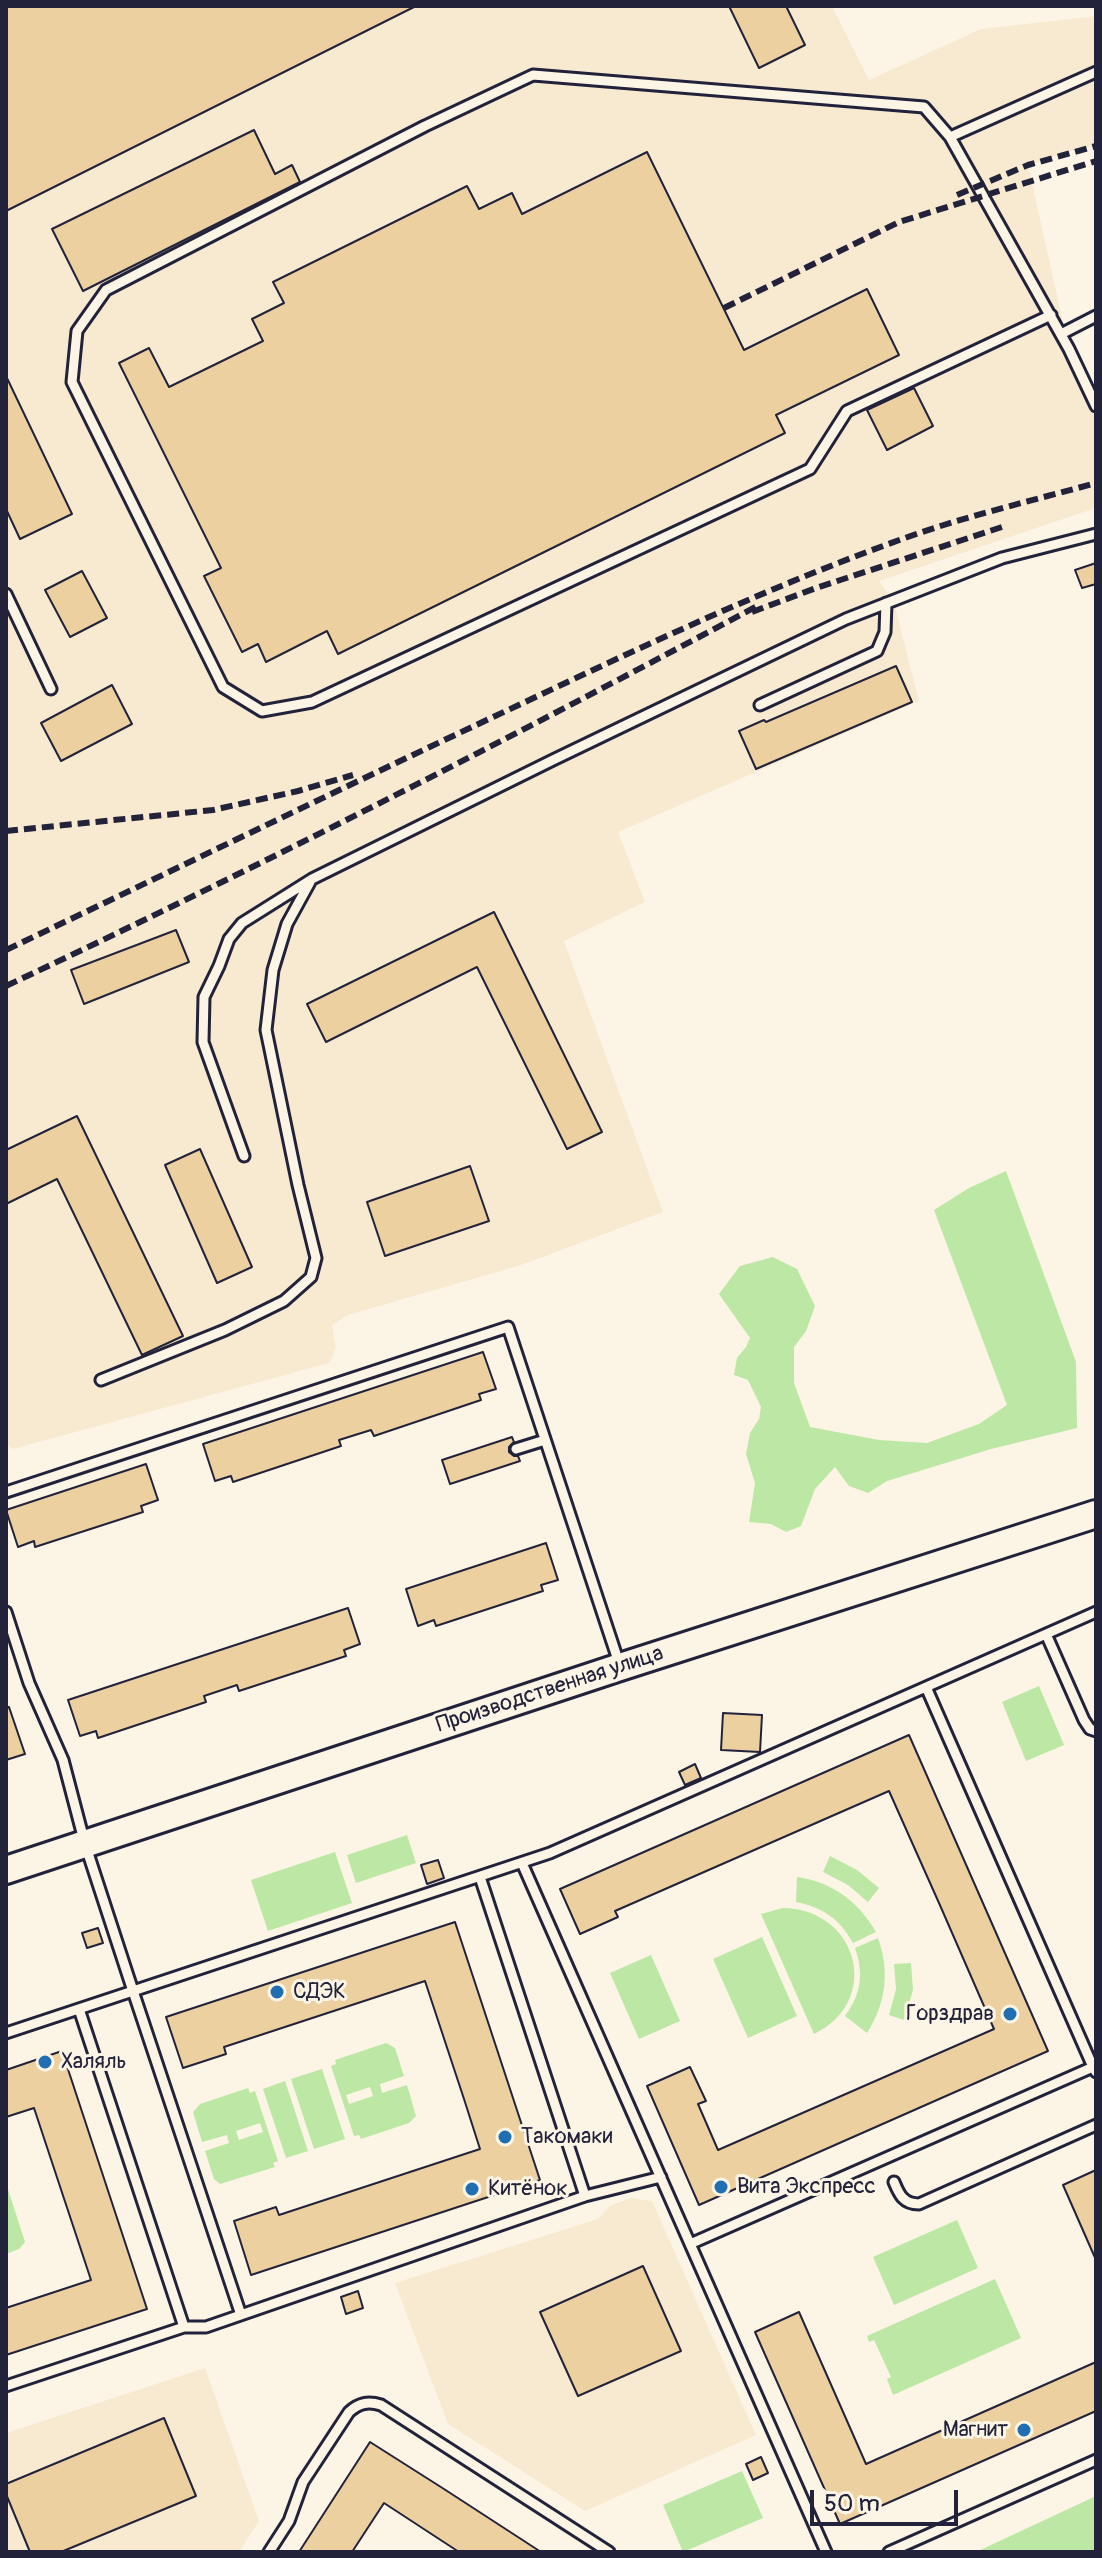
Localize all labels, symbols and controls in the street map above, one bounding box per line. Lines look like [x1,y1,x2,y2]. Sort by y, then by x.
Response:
street label: Производственная улица [433,1641,667,1739]
place label: СДЭК [293,1979,346,2005]
marker: СДЭК [268,1983,286,2001]
place label: Горздрав [906,2001,994,2027]
marker: Горздрав [1001,2005,1019,2023]
place label: Халяль [61,2049,127,2075]
marker: Халяль [36,2053,54,2071]
place label: Такомаки [521,2124,612,2150]
marker: Такомаки [496,2128,514,2146]
place label: Вита Экспресс [737,2174,876,2200]
place label: Китёнок [488,2176,567,2202]
marker: Вита Экспресс [712,2178,730,2196]
marker: Китёнок [463,2180,481,2198]
place label: Магнит [943,2417,1008,2443]
marker: Магнит [1015,2421,1033,2439]
scale bar [814,2474,962,2524]
text: 50 m [824,2489,880,2518]

